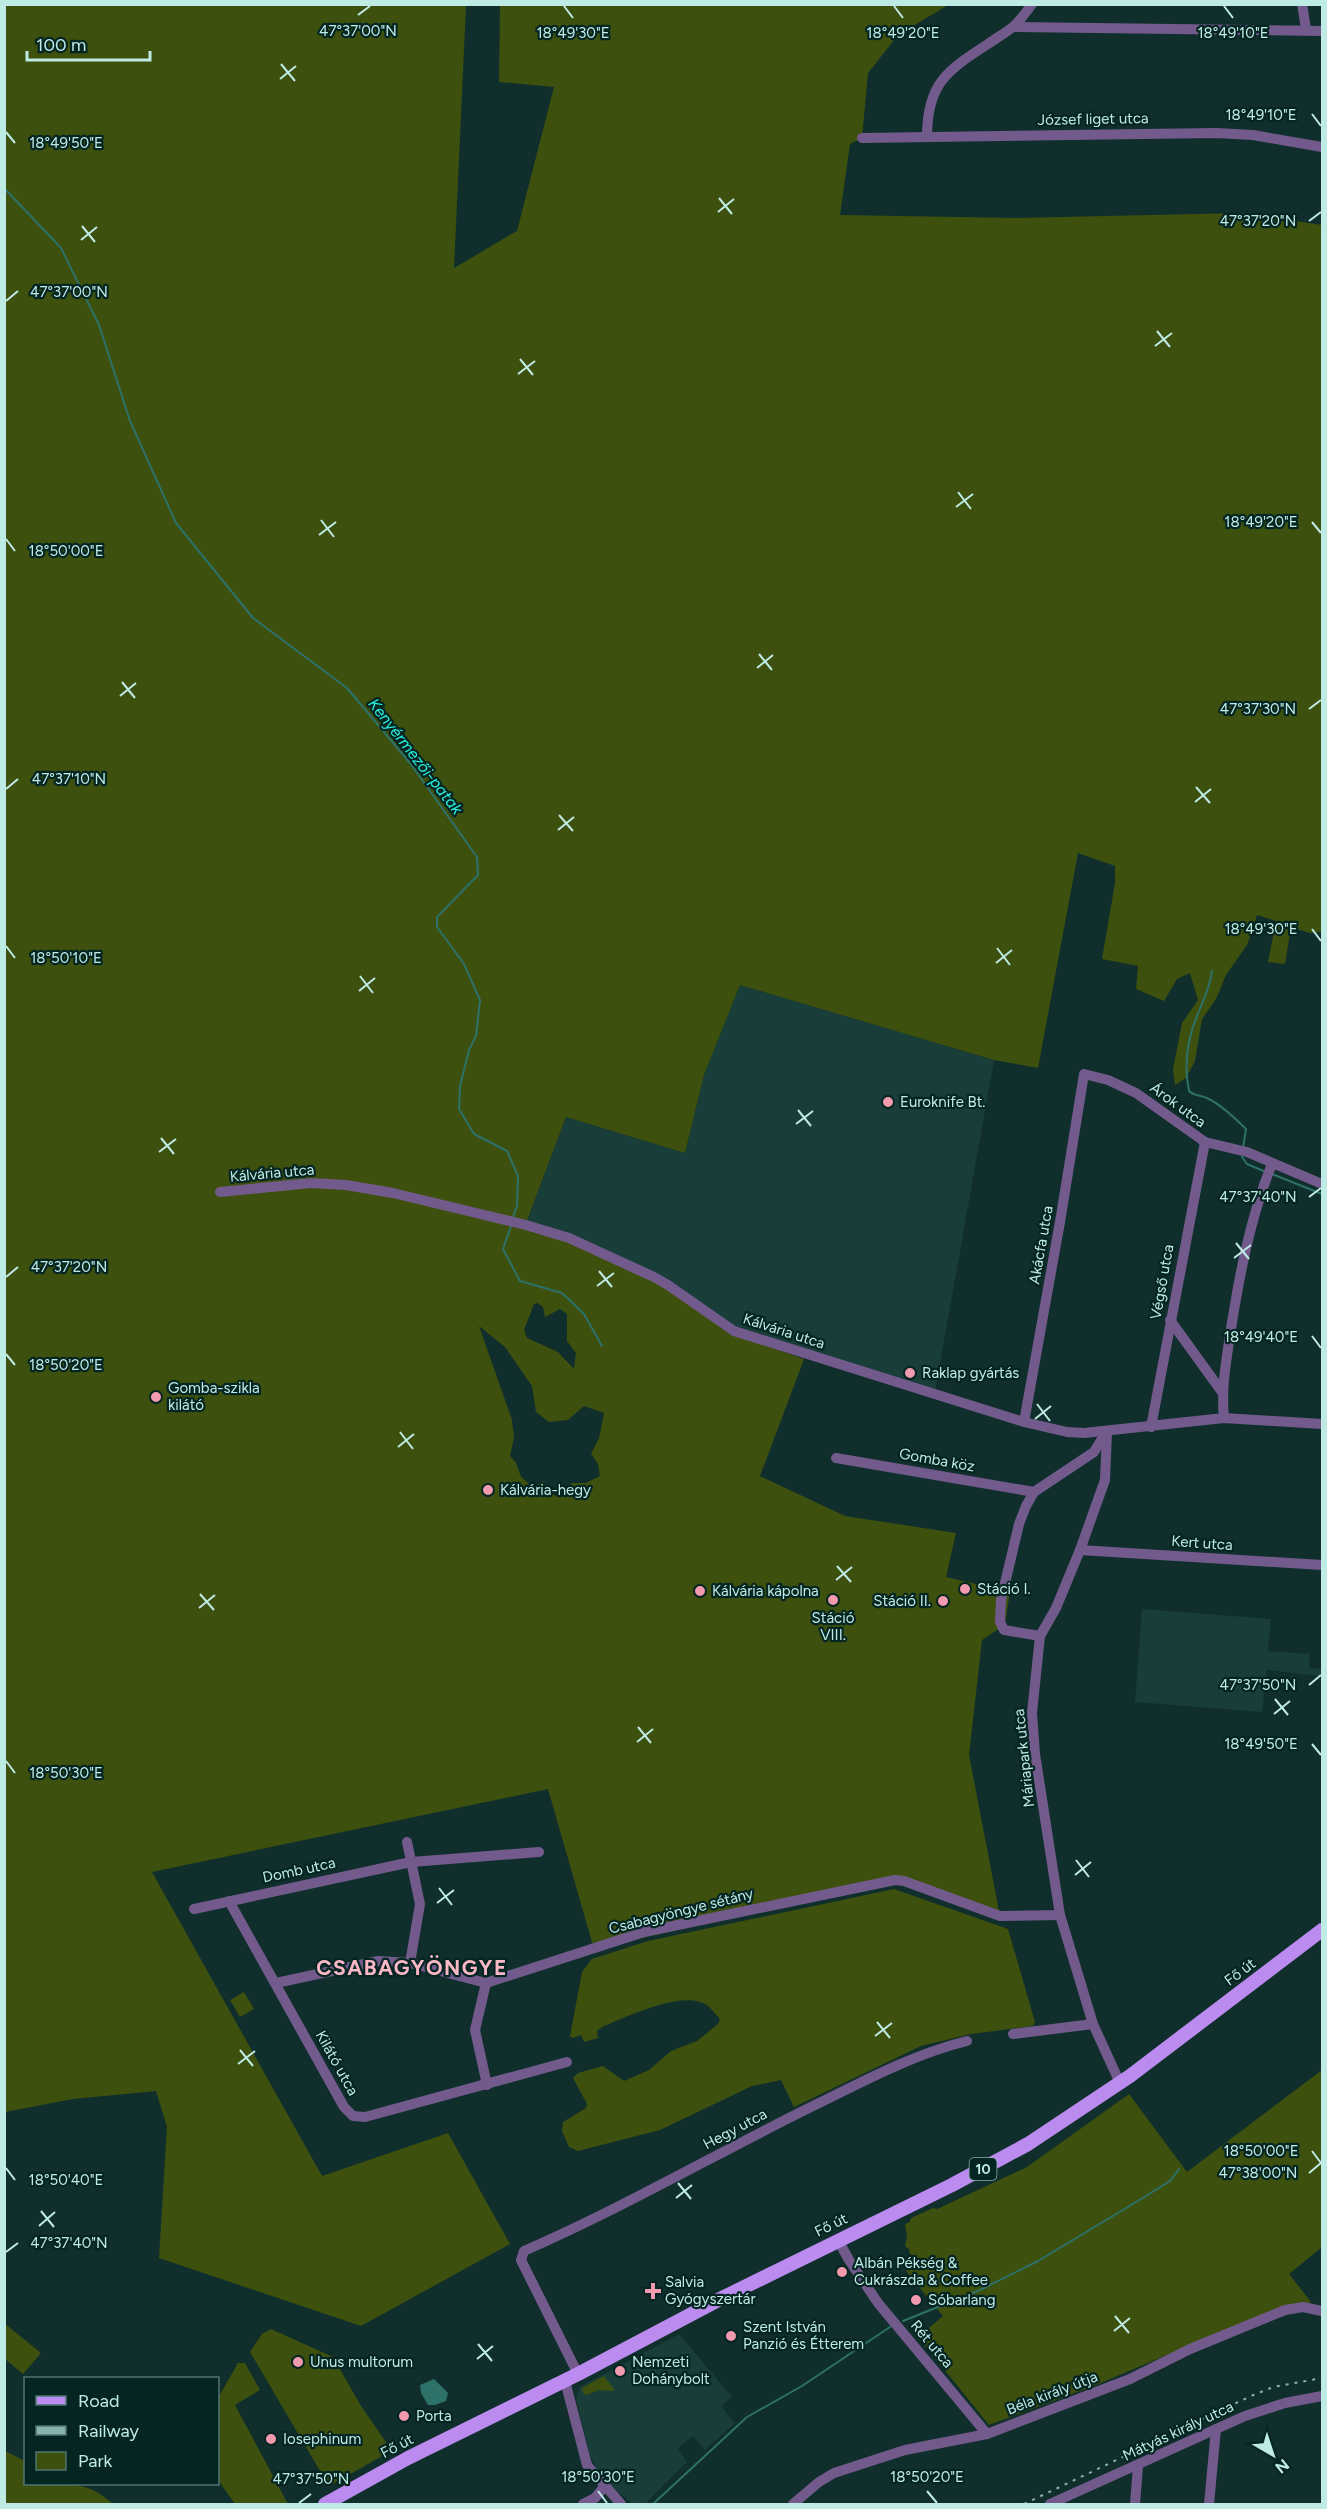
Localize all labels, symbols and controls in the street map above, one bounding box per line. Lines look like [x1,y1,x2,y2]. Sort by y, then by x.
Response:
text: 47°37'00"N [319,22,397,40]
scale bar [27,24,150,62]
text: 18°49'30"E [536,24,610,42]
text: 18°49'20"E [866,24,940,42]
text: 18°49'10"E [1197,24,1269,42]
text: 100 m [36,34,86,56]
text: 18°49'10"E [1225,106,1297,124]
street label: József liget utca [1037,109,1149,129]
text: 18°49'50"E [29,134,103,152]
text: 47°37'20"N [1220,212,1296,230]
text: 47°37'00"N [30,283,108,301]
text: 18°49'20"E [1224,513,1298,531]
text: 18°50'00"E [28,542,104,560]
water label: Kenyérmezői-patak [364,695,468,819]
text: 47°37'30"N [1220,700,1296,718]
text: 47°37'10"N [32,770,106,788]
text: 18°49'30"E [1224,920,1298,938]
text: 18°50'10"E [30,949,102,967]
street label: Árok utca [1147,1079,1209,1131]
place label: Euroknife Bt. [900,1093,985,1111]
marker: Euroknife Bt. [881,1095,895,1109]
street label: Kálvária utca [229,1160,315,1186]
text: 47°37'40"N [1219,1188,1297,1206]
street label: Akácfa utca [1025,1204,1057,1286]
street label: Végső utca [1147,1243,1177,1321]
text: 47°37'20"N [31,1258,107,1276]
street label: Kálvária utca [741,1309,827,1353]
text: 18°49'40"E [1224,1328,1298,1346]
text: 18°50'20"E [29,1356,103,1374]
place label: Raklap gyártás [922,1364,1019,1382]
marker: Raklap gyártás [903,1366,917,1380]
place label: Gomba-szikla kilátó [168,1379,260,1414]
marker: Gomba-szikla kilátó [149,1390,163,1404]
street label: Gomba köz [898,1445,976,1475]
place label: Kálvária-hegy [500,1481,591,1499]
marker: Kálvária-hegy [481,1483,495,1497]
street label: Kert utca [1171,1532,1233,1554]
place label: Stáció I. [977,1580,1031,1598]
place label: Kálvária kápolna [712,1582,819,1600]
marker: Stáció I. [958,1582,972,1596]
marker: Kálvária kápolna [693,1584,707,1598]
place label: Stáció II. [873,1592,931,1610]
marker: Stáció VIII. [826,1593,840,1607]
marker: Stáció II. [936,1594,950,1608]
place label: Stáció VIII. [812,1609,855,1644]
text: 47°37'50"N [1220,1676,1296,1694]
street label: Máriapark utca [1010,1708,1038,1808]
text: 18°49'50"E [1224,1735,1298,1753]
text: 18°50'30"E [29,1764,103,1782]
street label: Domb utca [261,1853,337,1887]
street label: Csabagyöngye sétány [607,1884,755,1938]
street label: Fő út [1221,1954,1259,1990]
district label: CSABAGYÖNGYE [316,1955,508,1980]
street label: Kilátó utca [312,2027,362,2099]
street label: Hegy utca [700,2105,770,2153]
text: 18°50'00"E [1223,2142,1299,2160]
road number: 10 [970,2158,996,2180]
text: 47°38'00"N [1219,2164,1297,2182]
text: 18°50'40"E [29,2171,103,2189]
street label: Fő út [812,2209,851,2241]
text: 47°37'40"N [30,2234,108,2252]
place label: Albán Pékség & Cukrászda & Coffee [854,2254,988,2289]
marker: Albán Pékség & Cukrászda & Coffee [835,2265,849,2279]
place label: Salvia Gyógyszertár [665,2273,755,2308]
marker: Salvia Gyógyszertár [646,2284,660,2298]
place label: Sóbarlang [928,2291,996,2309]
marker: Sóbarlang [909,2293,923,2307]
street label: Rét utca [907,2316,957,2372]
place label: Szent István Panzió és Étterem [743,2318,864,2353]
marker: Szent István Panzió és Étterem [724,2329,738,2343]
place label: Unus multorum [310,2353,413,2371]
place label: Nemzeti Dohánybolt [632,2353,710,2388]
marker: Unus multorum [291,2355,305,2369]
marker: Nemzeti Dohánybolt [613,2364,627,2378]
street label: Béla király útja [1004,2367,1100,2419]
legend [24,2377,219,2485]
text: Road [78,2390,119,2412]
street label: Mátyás király utca [1120,2397,1236,2465]
place label: Porta [416,2407,452,2425]
marker: Porta [397,2409,411,2423]
text: Railway [78,2420,140,2442]
north arrow [1243,2425,1303,2485]
place label: Iosephinum [283,2430,361,2448]
street label: Fő út [378,2430,417,2462]
marker: Iosephinum [264,2432,278,2446]
text: Park [78,2450,113,2472]
text: N [1271,2455,1293,2478]
text: 18°50'30"E [561,2468,635,2486]
text: 18°50'20"E [890,2468,964,2486]
text: 47°37'50"N [273,2470,349,2488]

